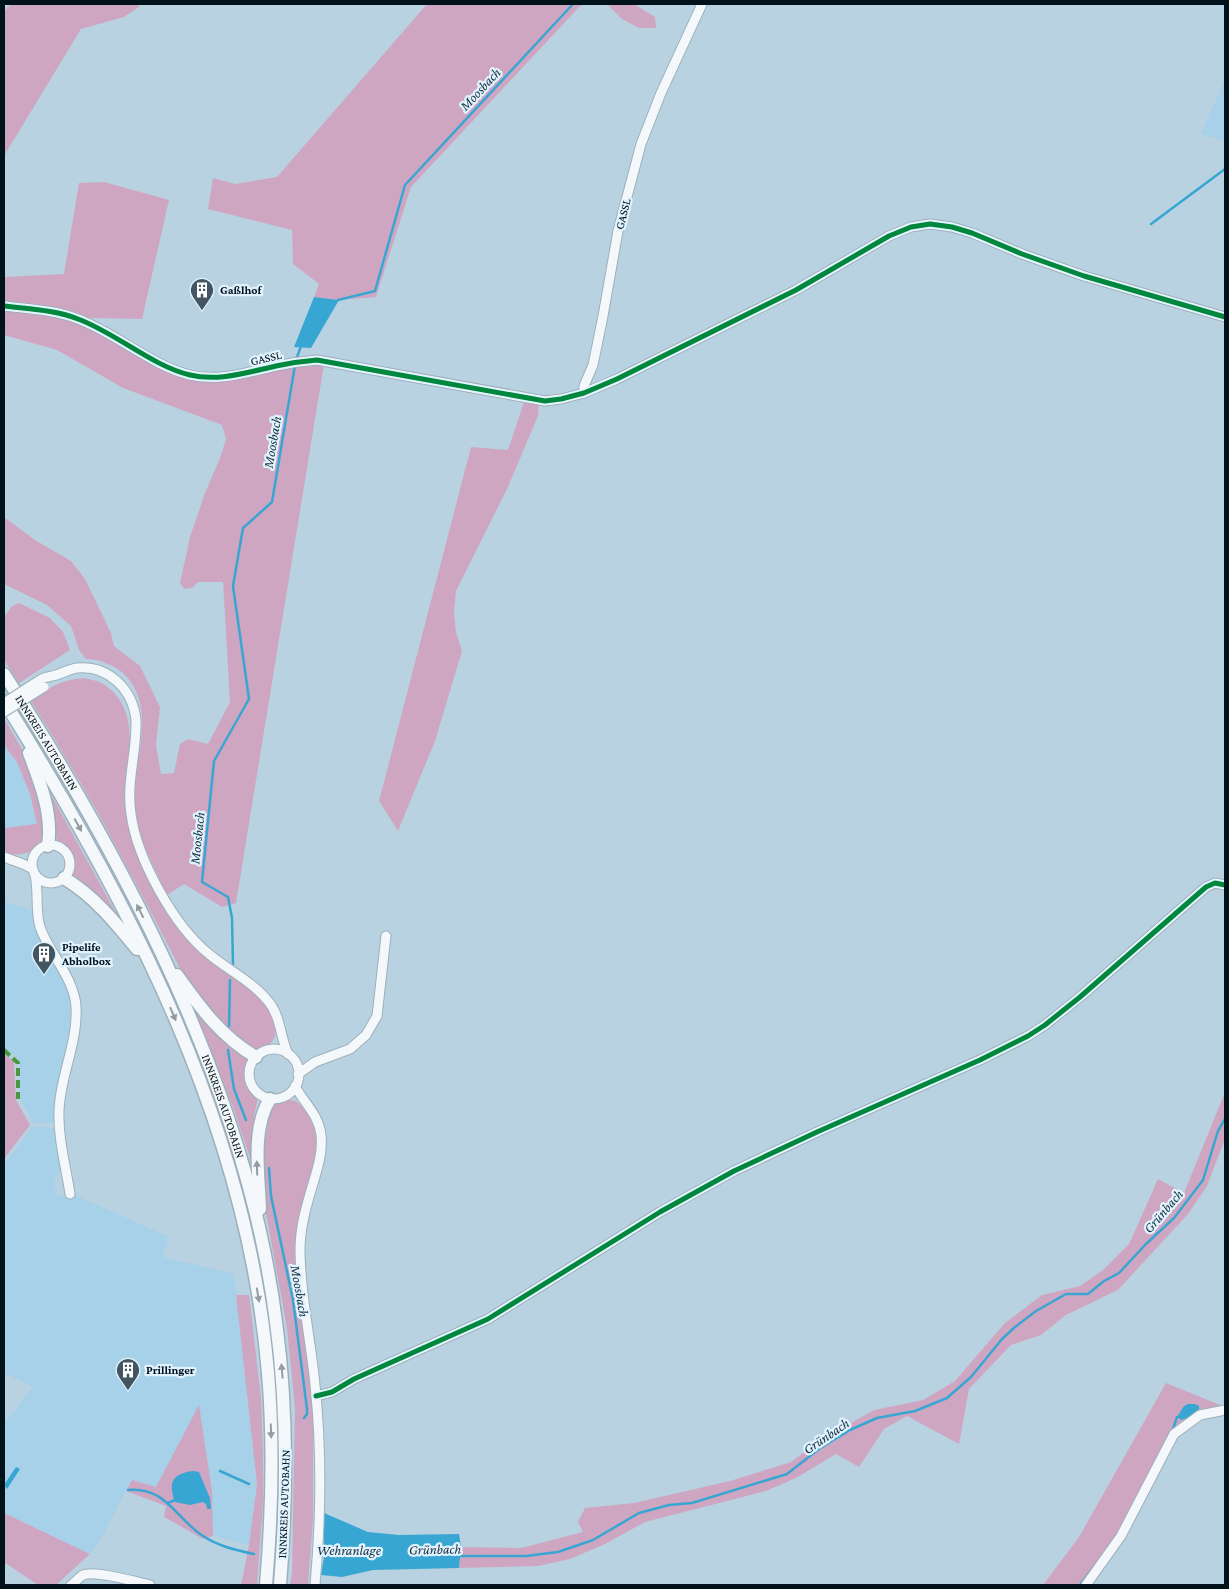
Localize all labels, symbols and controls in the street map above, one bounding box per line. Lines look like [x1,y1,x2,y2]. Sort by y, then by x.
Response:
water label: Moosbach [456,64,504,114]
street label: GASSL [612,197,634,231]
building icon: Gaßlhof [189,277,215,311]
place label: Gaßlhof [220,283,263,297]
street label: GASSL [249,348,283,368]
water label: Moosbach [259,415,284,470]
street label: INNKREIS AUTOBAHN [12,692,81,793]
water label: Moosbach [186,811,208,866]
one-way arrow [74,818,82,832]
one-way arrow [136,904,144,919]
place label: Pipelife Abholbox [61,940,112,968]
building icon: Pipelife Abholbox [31,941,57,975]
one-way arrow [169,1007,177,1021]
street label: INNKREIS AUTOBAHN [199,1052,247,1160]
one-way arrow [253,1159,261,1175]
water label: Grünbach [1140,1186,1186,1236]
water label: Moosbach [287,1263,312,1318]
one-way arrow [255,1287,263,1303]
building icon: Prillinger [115,1357,141,1391]
place label: Prillinger [146,1363,195,1377]
one-way arrow [277,1363,285,1379]
water label: Grünbach [800,1415,852,1457]
one-way arrow [268,1423,276,1439]
street label: INNKREIS AUTOBAHN [275,1449,293,1559]
water label: Grünbach [409,1541,461,1557]
water label: Wehranlage [317,1542,382,1558]

